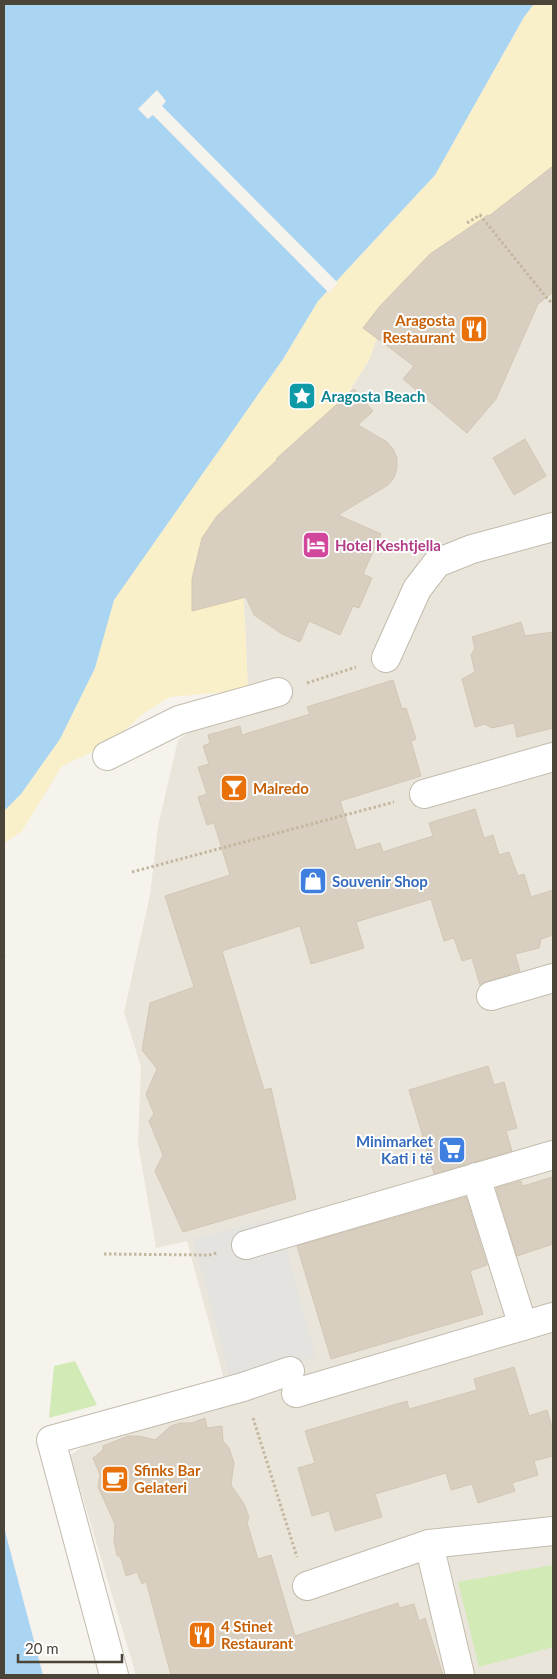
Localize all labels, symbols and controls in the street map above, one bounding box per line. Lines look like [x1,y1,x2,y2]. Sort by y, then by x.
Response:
place label: Aragosta Restaurant [383,311,455,346]
restaurant icon: Aragosta Restaurant [459,314,489,344]
place icon: Aragosta Beach [287,381,317,411]
place label: Aragosta Beach [320,387,425,405]
hotel icon: Hotel Keshtjella [301,530,331,560]
place label: Hotel Keshtjella [335,536,441,554]
bar icon: Malredo [219,773,249,803]
place label: Malredo [253,779,309,797]
shop icon: Souvenir Shop [298,866,328,896]
place label: Souvenir Shop [332,872,428,890]
place label: Minimarket Kati i të [356,1132,433,1167]
supermarket icon: Minimarket Kati i të [437,1135,467,1165]
place label: Sfinks Bar Gelateri [134,1461,201,1496]
cafe icon: Sfinks Bar Gelateri [100,1464,130,1494]
place label: 4 Stinet Restaurant [221,1617,294,1652]
restaurant icon: 4 Stinet Restaurant [187,1620,217,1650]
scale bar [18,1632,121,1664]
text: 20 m [25,1639,59,1657]

